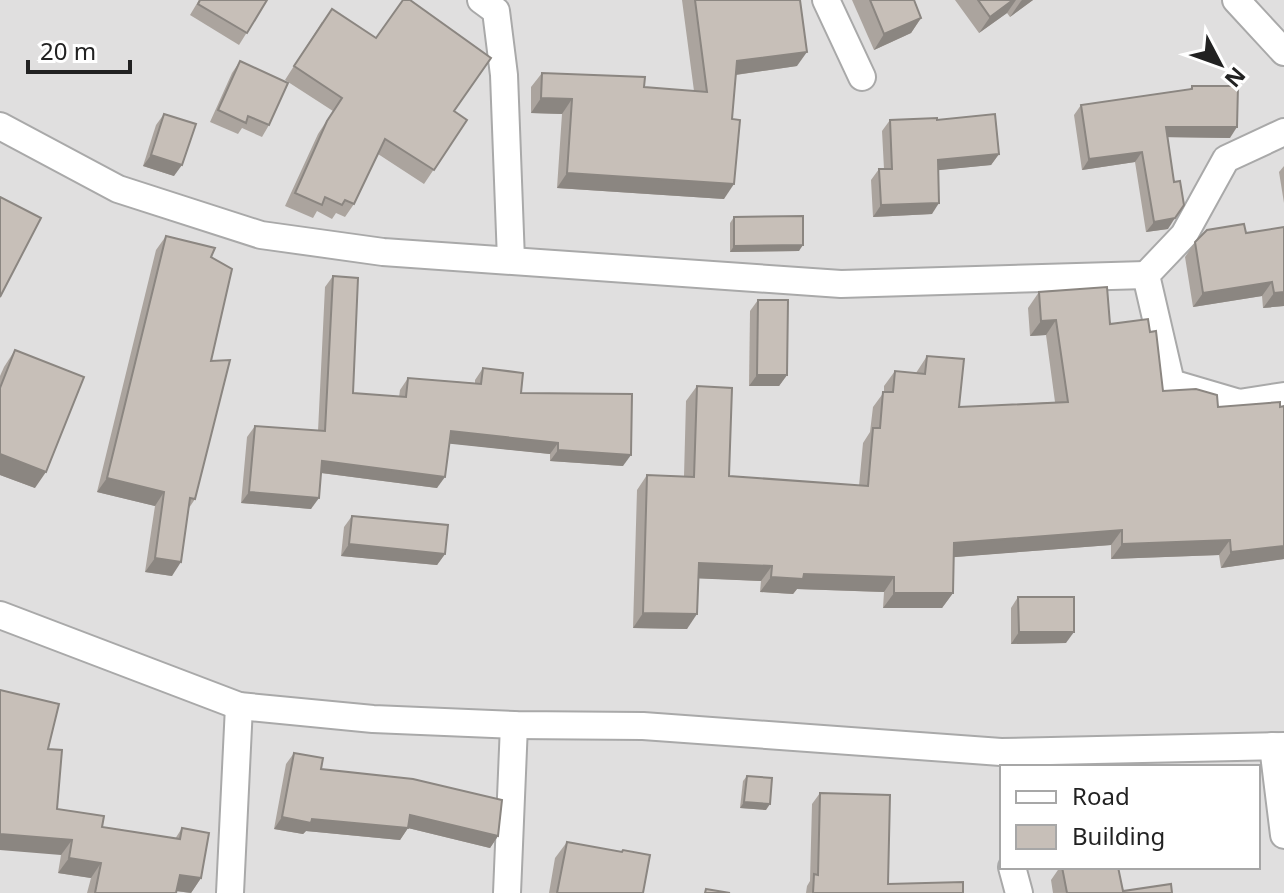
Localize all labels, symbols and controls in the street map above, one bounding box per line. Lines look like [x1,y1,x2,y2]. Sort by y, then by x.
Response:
scale bar [28,24,130,74]
north arrow [1180,24,1260,104]
text: 20 m [40,34,96,67]
text: N [1219,61,1253,94]
legend [1000,765,1260,869]
text: Road [1072,779,1130,812]
text: Building [1072,819,1165,852]

